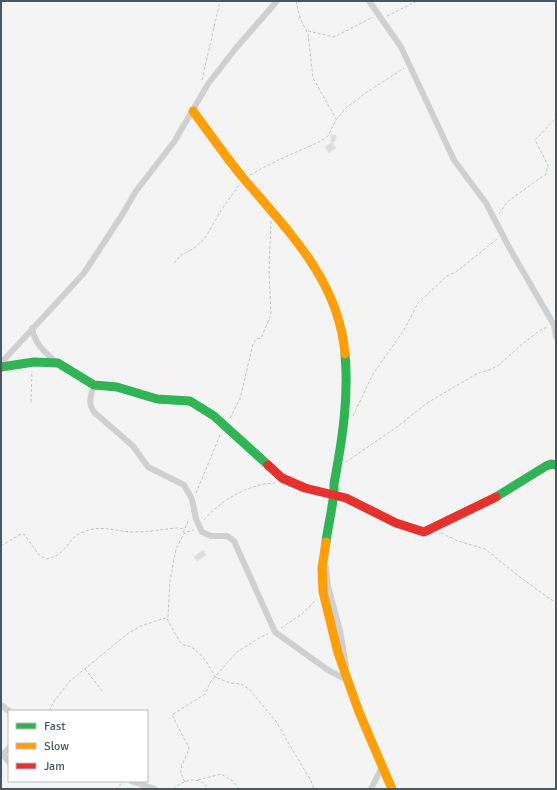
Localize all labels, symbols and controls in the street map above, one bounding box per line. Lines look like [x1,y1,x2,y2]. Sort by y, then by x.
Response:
legend [8,710,148,782]
text: Fast [44,719,65,734]
text: Slow [44,739,69,754]
text: Jam [44,759,65,774]

